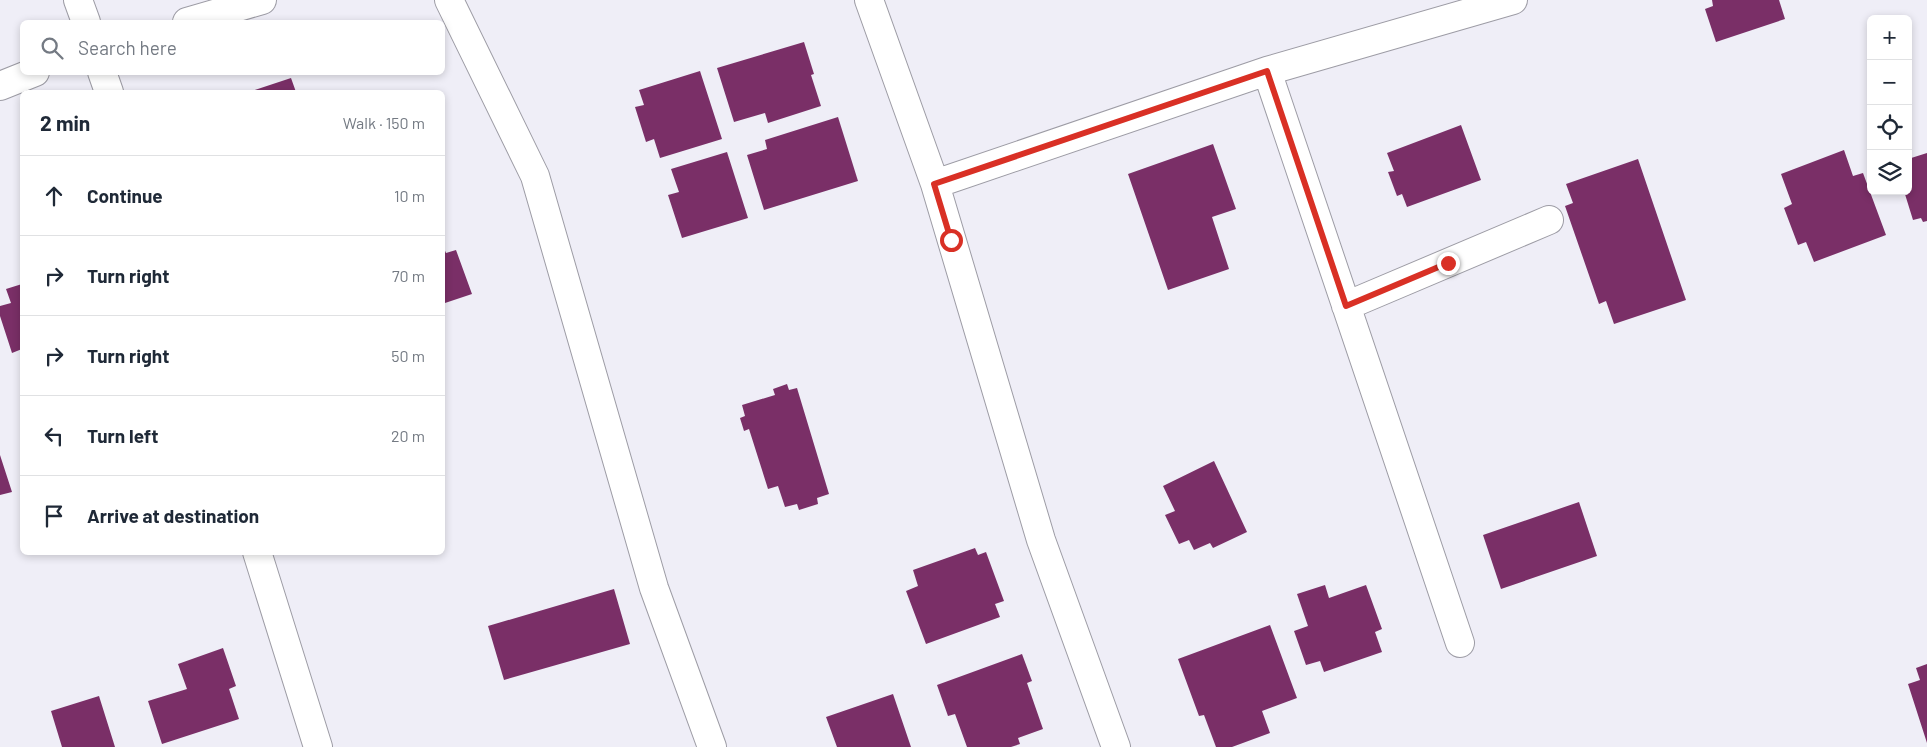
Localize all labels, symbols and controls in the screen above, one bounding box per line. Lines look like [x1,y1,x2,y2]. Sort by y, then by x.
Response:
map controls [1867,15,1912,195]
button: + [1867,15,1912,60]
search box [20,20,445,75]
icon: search [38,34,66,62]
text: Search here [78,36,177,59]
button: − [1867,60,1912,105]
button: locate [1867,105,1912,150]
text: 2 min [40,110,90,135]
text: Walk · 150 m [343,113,425,132]
button: layers [1867,150,1912,195]
icon: ahead [40,182,68,210]
text: Continue [87,184,163,207]
text: 10 m [394,186,425,205]
route start [940,229,963,252]
route end [1437,252,1460,275]
icon: right [40,262,68,290]
text: Turn right [87,264,169,287]
text: 70 m [392,266,425,285]
icon: right [40,342,68,370]
text: Turn right [87,344,169,367]
text: 50 m [391,346,425,365]
icon: left [40,422,68,450]
text: Turn left [87,424,158,447]
text: 20 m [391,426,425,445]
icon: arrive [40,502,68,530]
text: Arrive at destination [87,504,259,527]

